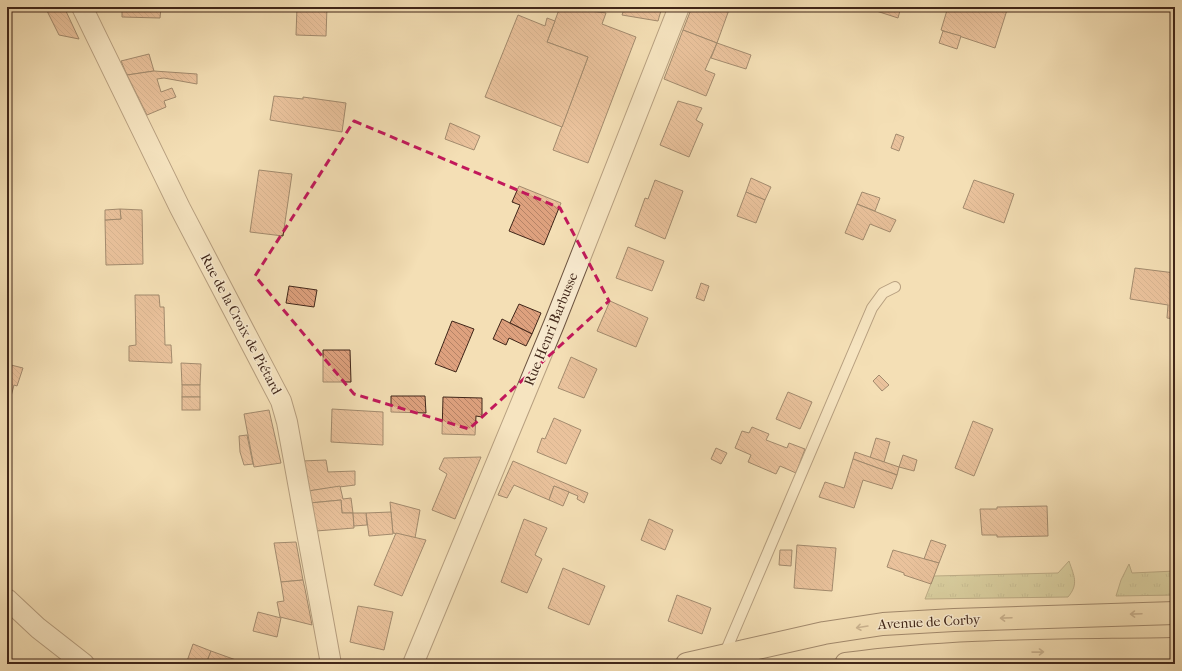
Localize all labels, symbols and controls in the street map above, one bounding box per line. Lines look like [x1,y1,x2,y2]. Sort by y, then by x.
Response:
street label: Rue de la Croix de Piétard [197,251,286,398]
street label: Rue Henri Barbusse [521,270,582,388]
one-way arrow [1130,610,1143,618]
street label: Avenue de Corby [876,611,981,633]
one-way arrow [1000,614,1013,622]
one-way arrow [856,623,869,631]
one-way arrow [1031,648,1044,656]

